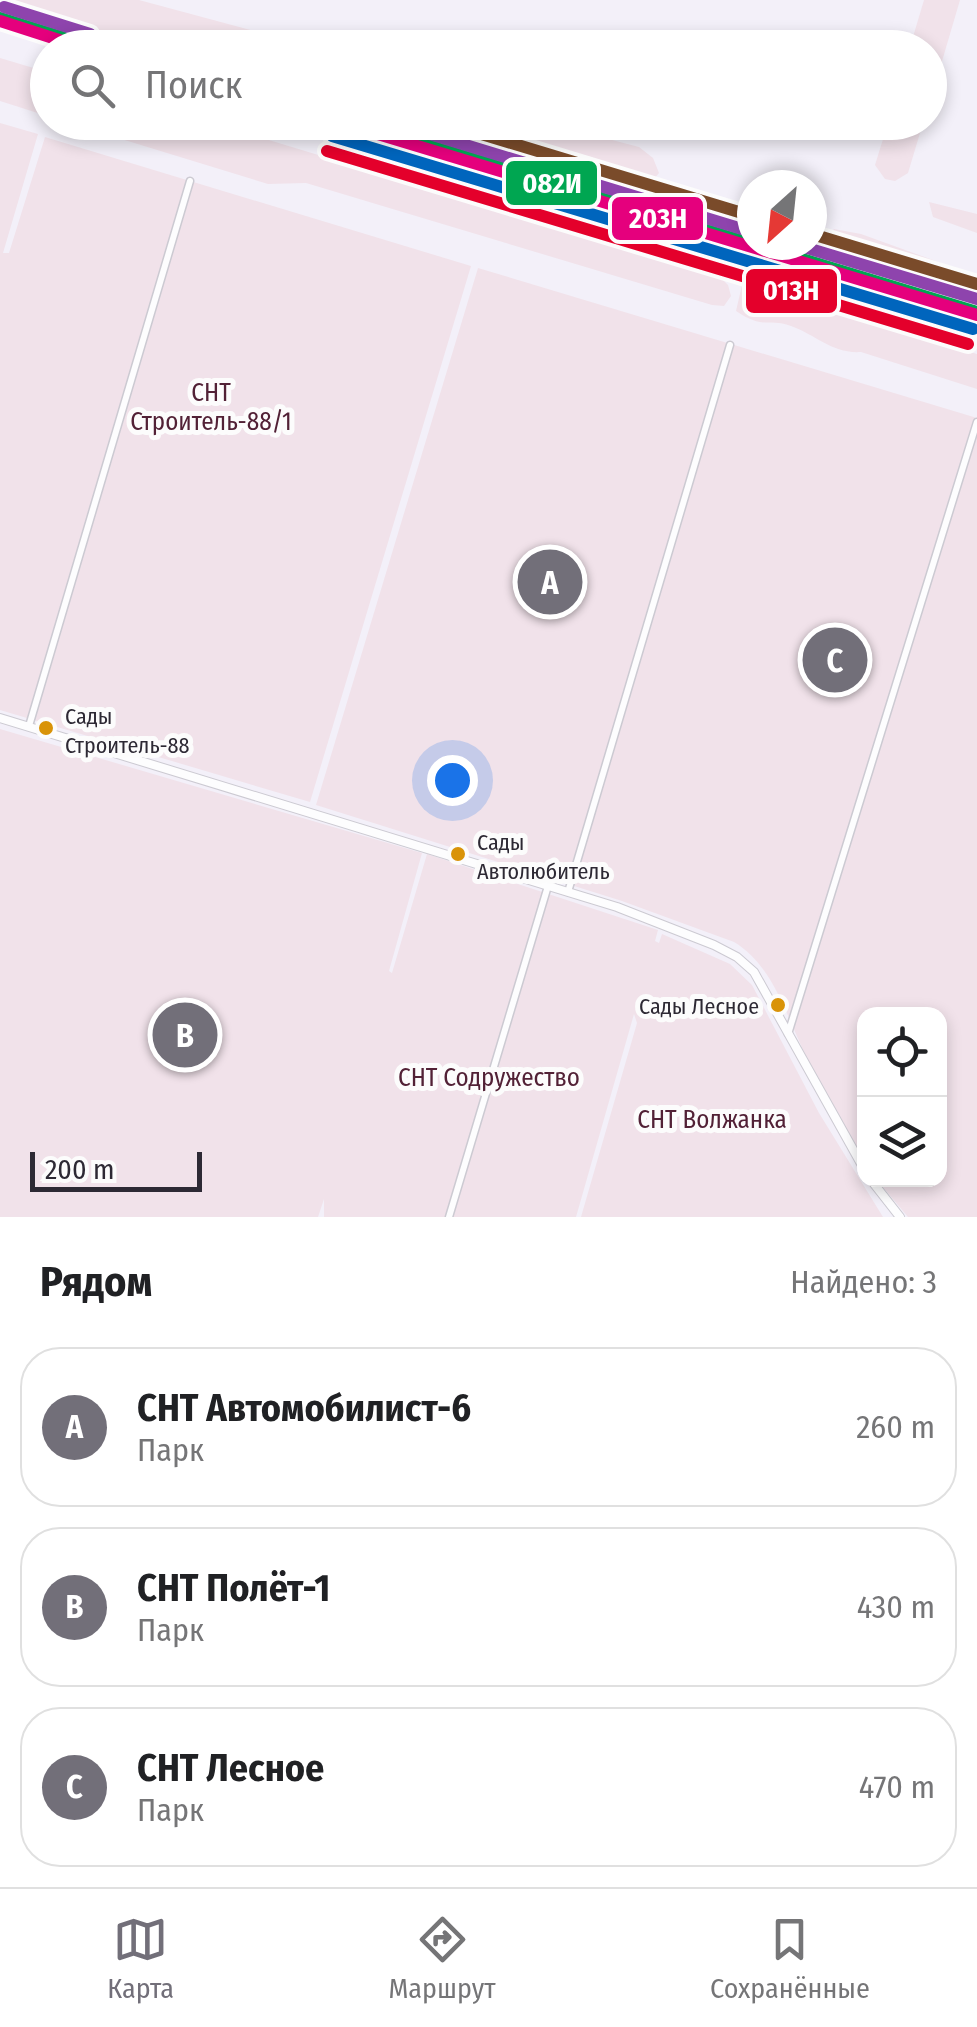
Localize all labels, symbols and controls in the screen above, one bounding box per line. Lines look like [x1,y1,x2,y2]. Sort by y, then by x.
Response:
search box [30,30,947,140]
icon: search [65,58,120,113]
text: Поиск [145,62,242,108]
line badge: 082И [504,159,599,207]
text: 082И [522,167,582,200]
north arrow [737,170,827,260]
line badge: 203Н [610,195,705,242]
text: 203Н [628,202,687,235]
line badge: 013Н [744,267,839,315]
text: 013Н [763,274,819,307]
park label: СНТ Строитель-88/1 [130,378,292,437]
pin: A [518,544,582,620]
pin: C [802,622,868,698]
place label: Сады Строитель-88 [65,703,190,759]
marker: Сады Строитель-88 [36,718,56,738]
your location [427,755,478,806]
place label: Сады Автолюбитель [477,829,610,885]
marker: Сады Автолюбитель [448,844,468,864]
place label: Сады Лесное [639,993,759,1020]
marker: Сады Лесное [768,995,788,1015]
pin: B [152,998,218,1072]
map controls [857,1007,947,1187]
button: locate [857,1007,947,1097]
park label: СНТ Содружество [398,1063,580,1093]
button: layers [857,1097,947,1187]
park label: СНТ Волжанка [637,1105,787,1135]
scale bar [30,1147,202,1192]
text: 200 m [45,1153,115,1186]
text: Рядом [40,1257,152,1307]
text: Найдено: 3 [790,1263,937,1301]
text: СНТ Автомобилист-6 [137,1385,471,1431]
text: A [66,1408,83,1446]
text: 260 m [856,1408,935,1446]
text: Парк [137,1431,204,1469]
text: СНТ Полёт-1 [137,1565,330,1611]
text: B [66,1588,83,1626]
text: 430 m [857,1588,935,1626]
text: Парк [137,1611,204,1649]
text: СНТ Лесное [137,1745,324,1791]
text: C [66,1768,83,1806]
text: 470 m [859,1768,935,1806]
text: Парк [137,1791,204,1829]
tab: Карта [107,1912,174,2005]
tab: Маршрут [388,1912,496,2005]
tab: Сохранённые [710,1912,870,2005]

